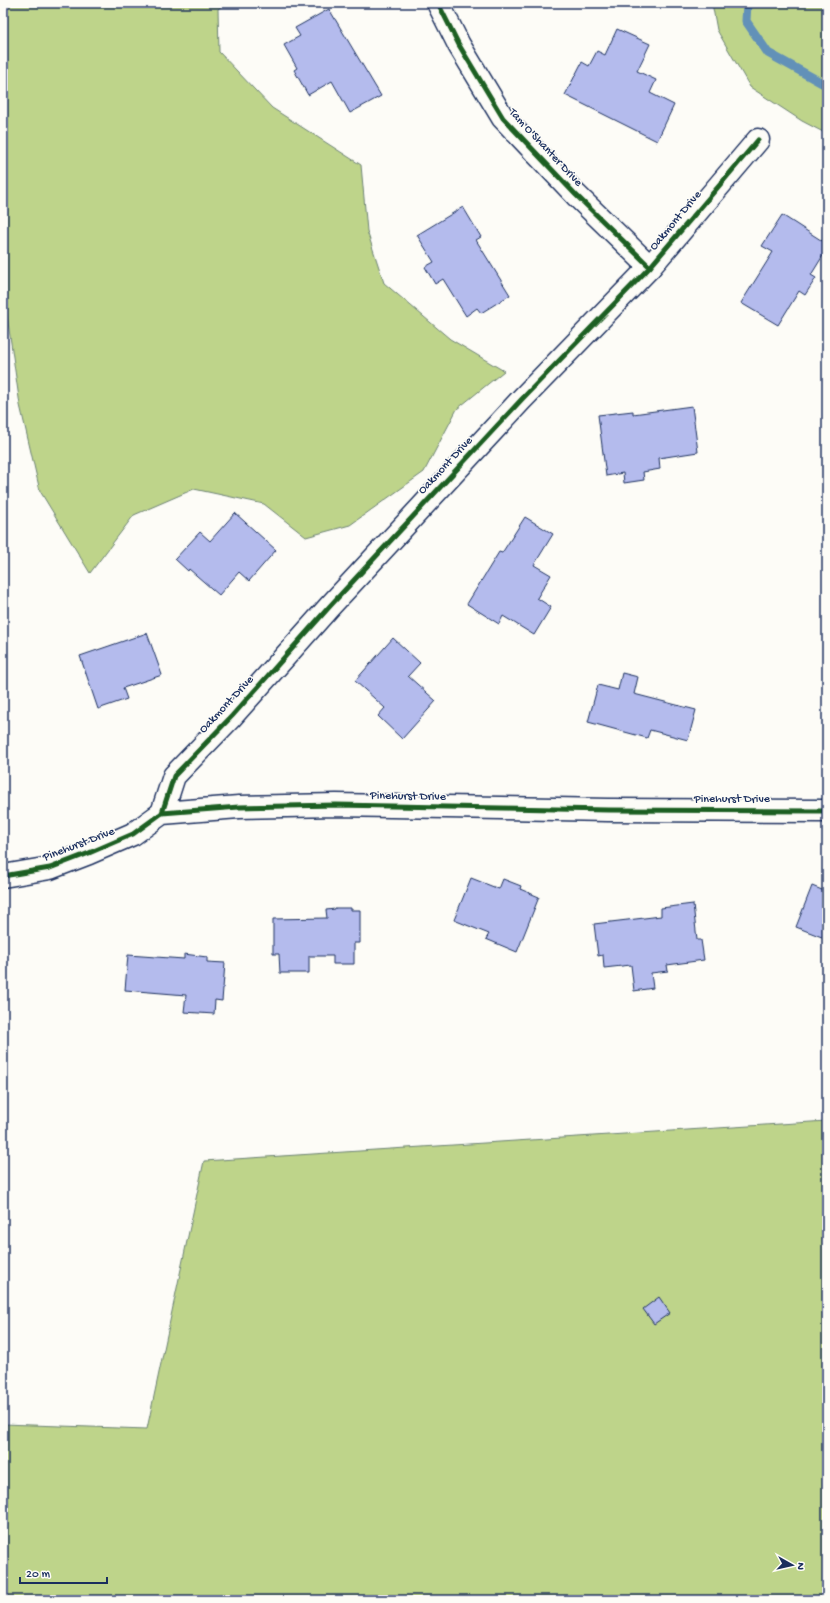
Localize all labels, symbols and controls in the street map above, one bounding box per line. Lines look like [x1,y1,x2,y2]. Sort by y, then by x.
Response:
street label: Tam O'Shanter Drive [505,105,585,191]
street label: Oakmont Drive [647,188,706,254]
street label: Oakmont Drive [416,434,477,498]
street label: Oakmont Drive [197,673,258,737]
street label: Pinehurst Drive [369,789,447,805]
street label: Pinehurst Drive [693,793,771,807]
street label: Pinehurst Drive [40,825,118,865]
north arrow [772,1545,812,1585]
scale bar [20,1559,107,1585]
text: N [793,1562,806,1571]
text: 20 m [26,1568,51,1582]

